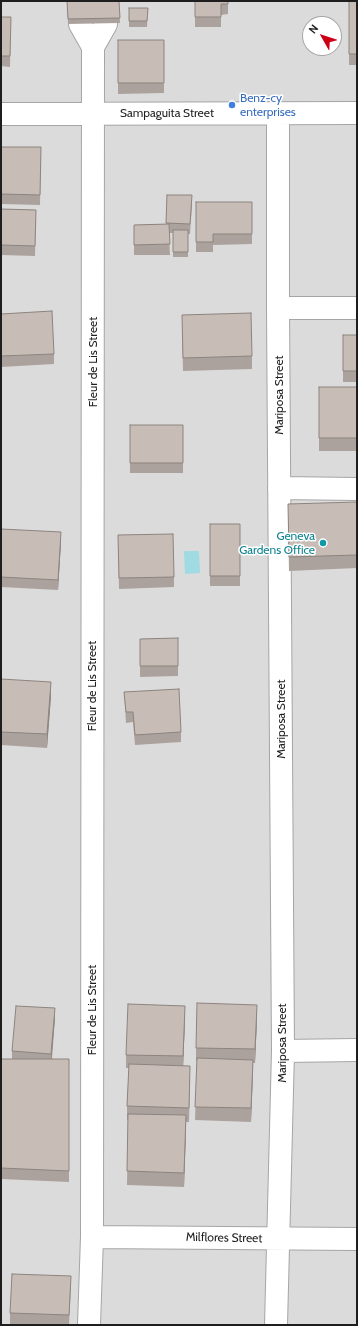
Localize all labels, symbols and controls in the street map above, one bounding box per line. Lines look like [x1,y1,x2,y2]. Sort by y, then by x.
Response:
north arrow [302,16,342,56]
text: N [306,22,321,37]
place label: Benz-cy enterprises [240,91,296,119]
marker: Benz-cy enterprises [227,100,237,110]
street label: Sampaguita Street [120,106,214,120]
street label: Fleur de Lis Street [86,317,100,407]
street label: Mariposa Street [272,355,286,435]
place label: Geneva Gardens Office [239,529,315,557]
marker: Geneva Gardens Office [318,538,328,548]
street label: Fleur de Lis Street [85,641,99,731]
street label: Mariposa Street [274,679,288,759]
street label: Fleur de Lis Street [85,965,99,1055]
street label: Mariposa Street [275,1003,289,1083]
street label: Milflores Street [186,1230,262,1246]

